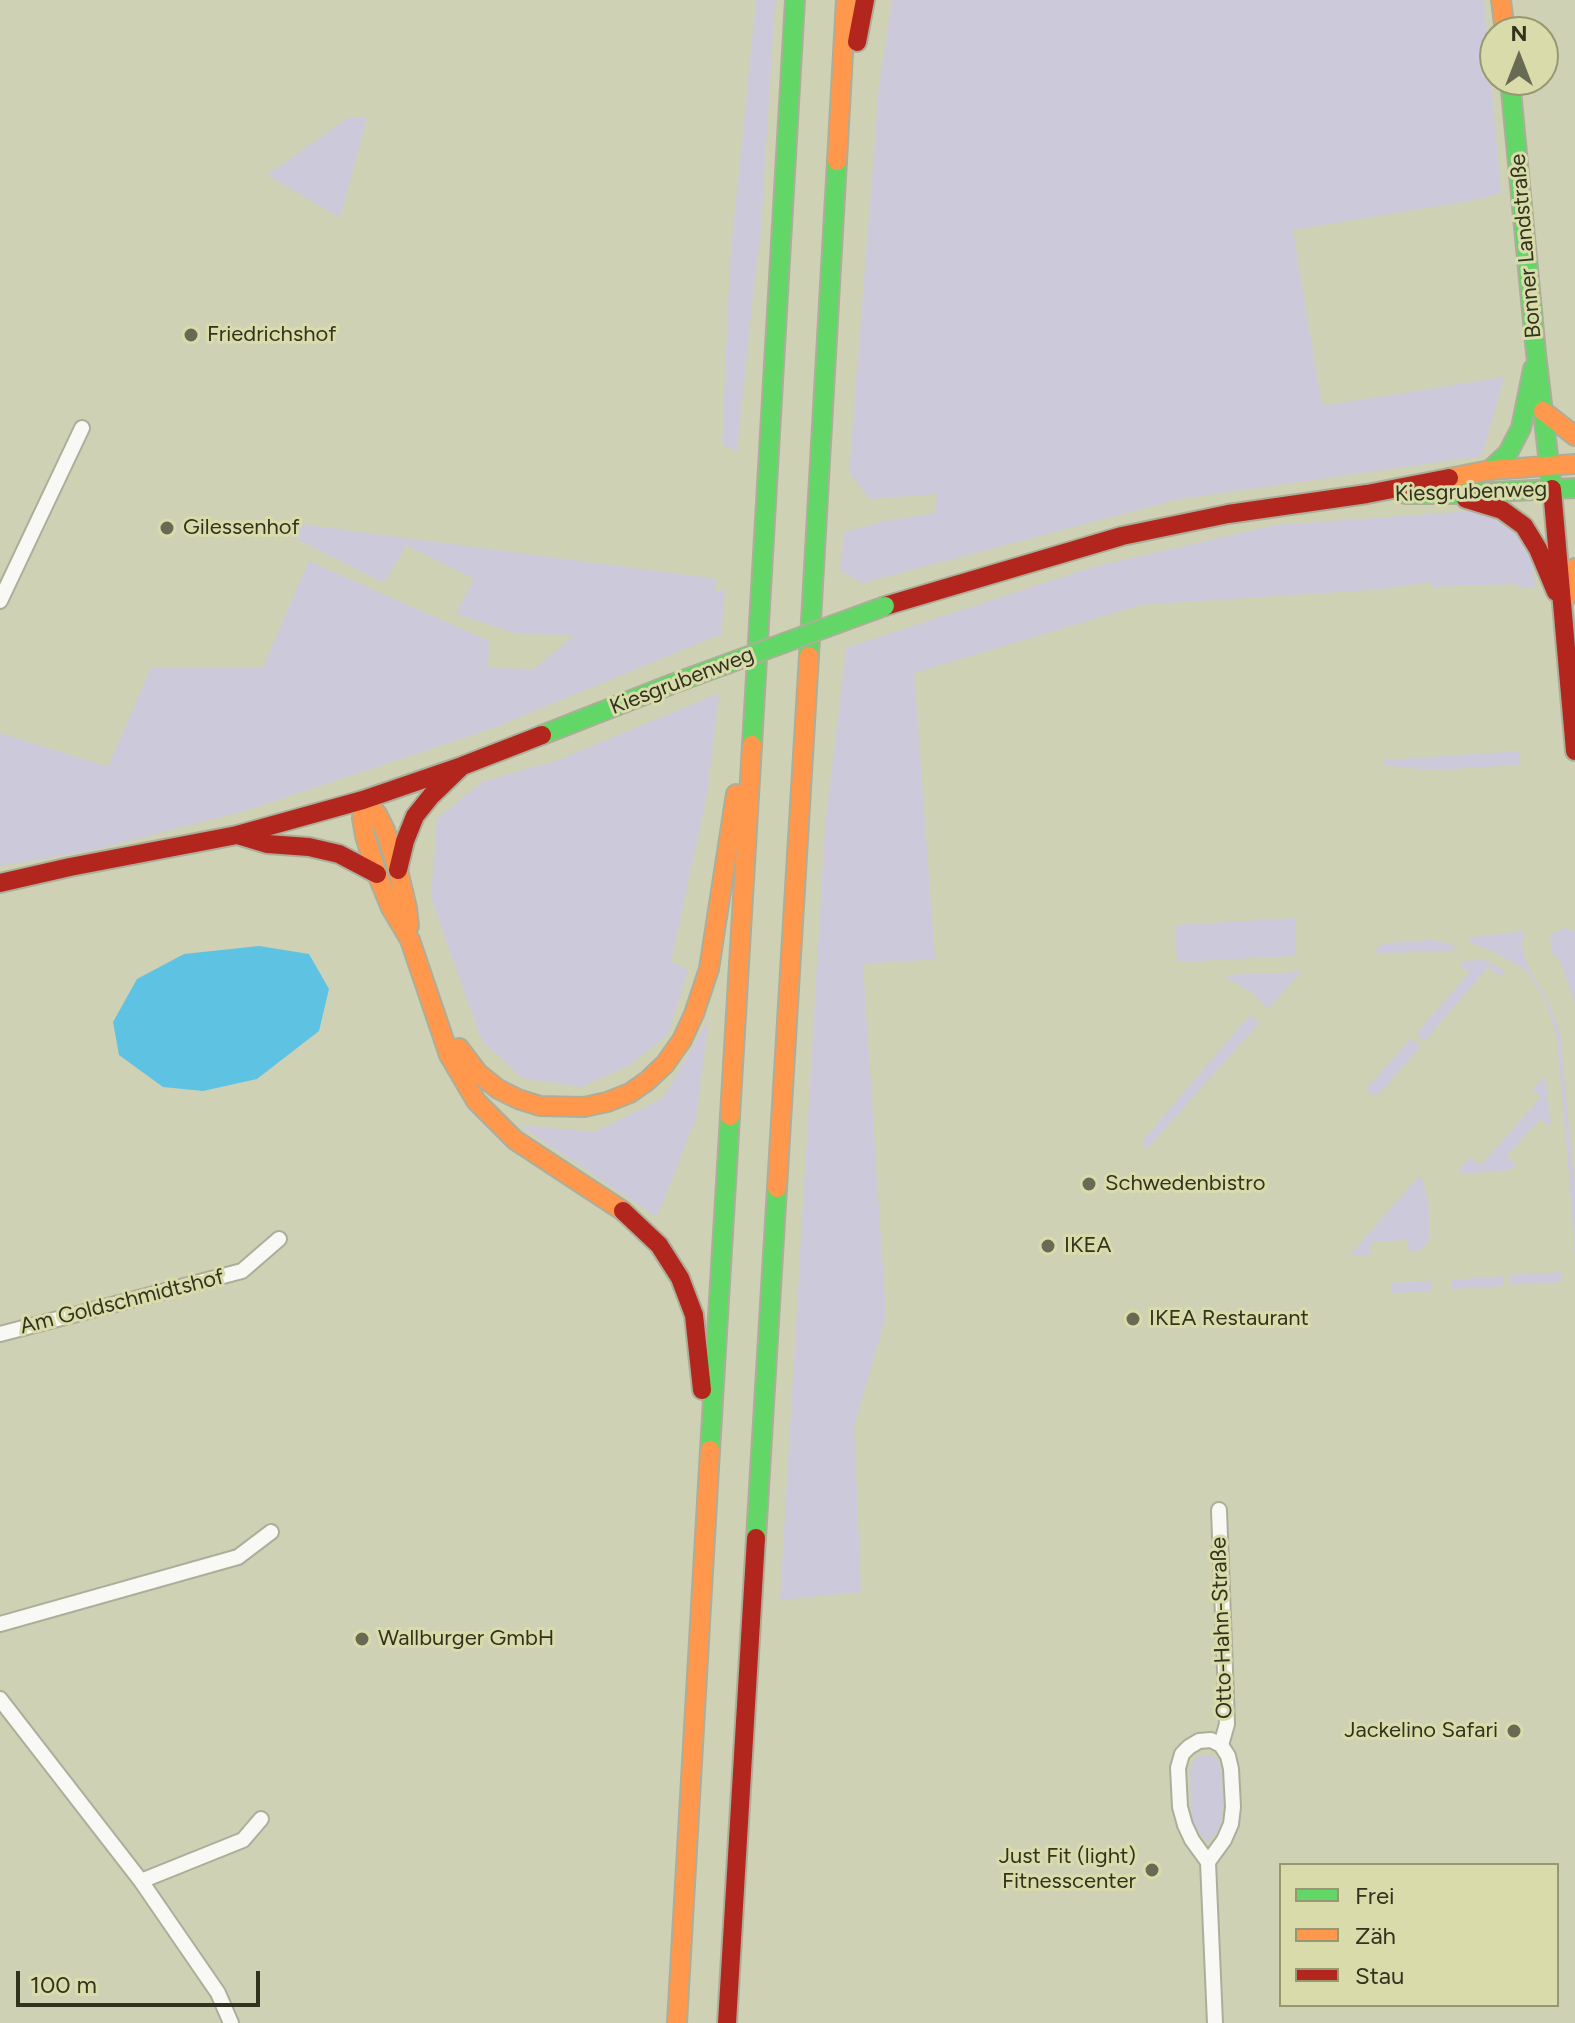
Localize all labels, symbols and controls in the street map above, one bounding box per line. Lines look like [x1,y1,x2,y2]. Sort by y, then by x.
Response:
north arrow [1479,16,1559,96]
text: N [1510,20,1528,47]
street label: Bonner Landstraße [1505,153,1547,339]
place label: Friedrichshof [207,322,336,348]
marker: Friedrichshof [182,326,200,344]
street label: Kiesgrubenweg [1394,476,1548,508]
place label: Gilessenhof [183,515,300,541]
marker: Gilessenhof [158,519,176,537]
street label: Kiesgrubenweg [606,641,758,721]
place label: Schwedenbistro [1105,1171,1265,1197]
marker: Schwedenbistro [1080,1175,1098,1193]
place label: IKEA [1064,1233,1111,1259]
marker: IKEA [1039,1237,1057,1255]
street label: Am Goldschmidtshof [17,1264,227,1340]
place label: IKEA Restaurant [1149,1306,1309,1332]
marker: IKEA Restaurant [1124,1310,1142,1328]
street label: Otto-Hahn-Straße [1206,1537,1238,1719]
place label: Wallburger GmbH [378,1626,554,1652]
marker: Wallburger GmbH [353,1630,371,1648]
place label: Jackelino Safari [1344,1718,1498,1744]
marker: Jackelino Safari [1505,1722,1523,1740]
place label: Just Fit (light) Fitnesscenter [999,1844,1136,1896]
marker: Just Fit (light) Fitnesscenter [1143,1861,1161,1879]
legend [1279,1863,1559,2007]
text: Frei [1355,1881,1395,1910]
text: Zäh [1355,1921,1396,1950]
scale bar [20,1955,264,2005]
text: Stau [1355,1961,1404,1990]
text: 100 m [30,1970,97,1999]

